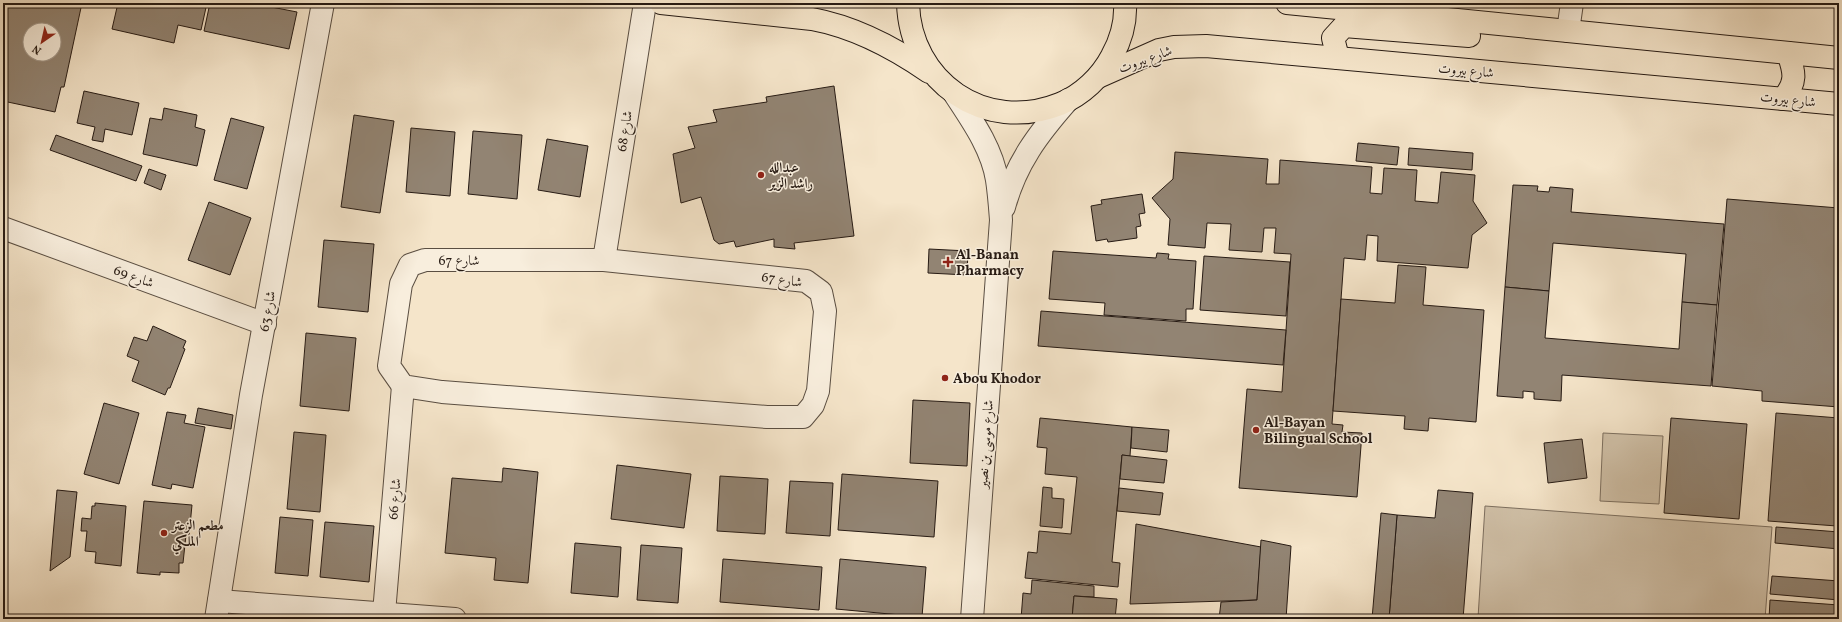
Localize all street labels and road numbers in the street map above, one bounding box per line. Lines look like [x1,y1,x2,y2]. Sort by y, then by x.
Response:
street label: شارع بيروت [1116,42,1175,80]
street label: شارع بيروت [1437,60,1495,84]
street label: شارع بيروت [1759,88,1817,114]
street label: شارع 68 [613,109,639,153]
street label: شارع 67 [439,252,480,272]
street label: شارع 69 [110,261,156,294]
street label: شارع 67 [760,268,803,294]
street label: شارع 63 [256,289,282,333]
street label: شارع موسى بن نصير [974,399,1000,491]
street label: شارع 66 [384,478,408,521]

